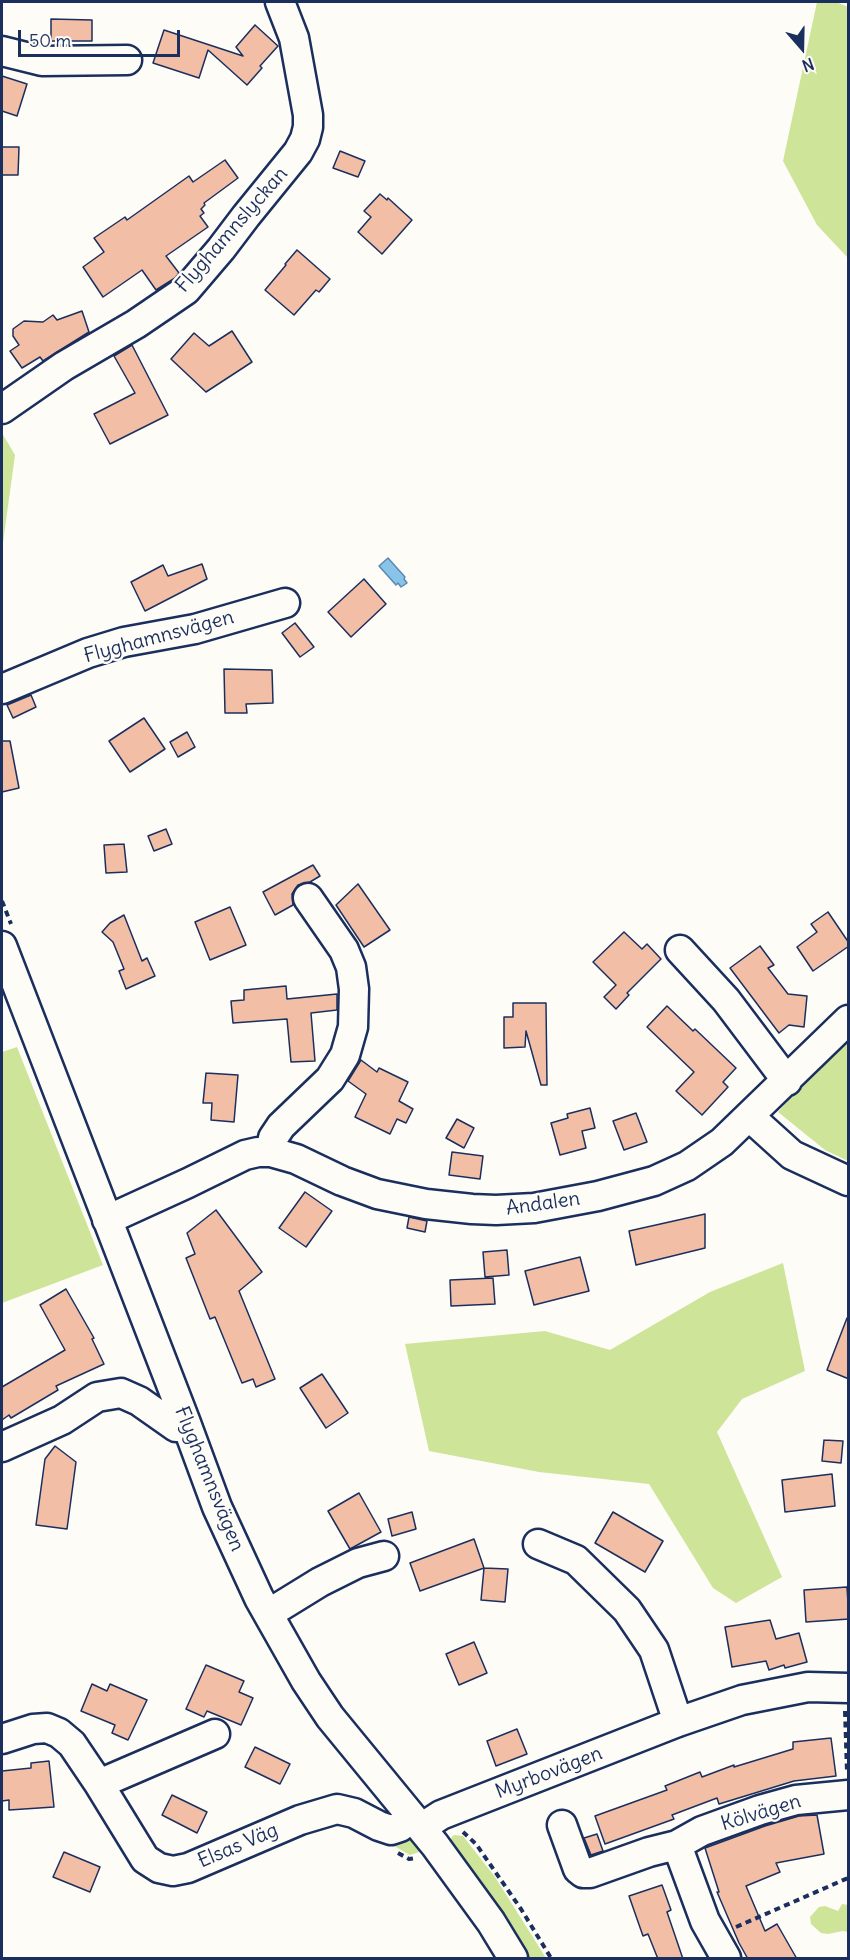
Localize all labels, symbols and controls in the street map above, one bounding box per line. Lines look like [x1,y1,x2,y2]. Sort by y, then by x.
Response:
scale bar [21,18,183,56]
north arrow [772,18,832,78]
text: 50 m [29,29,71,52]
text: N [800,54,817,76]
street label: Flyghamnslyckan [171,162,293,298]
street label: Flyghamnsvägen [82,605,236,669]
street label: Andalen [504,1187,582,1221]
street label: Flyghamnsvägen [169,1403,249,1555]
street label: Myrbovägen [492,1742,606,1804]
street label: Kölvägen [718,1789,804,1837]
street label: Elsas Väg [194,1818,282,1874]

